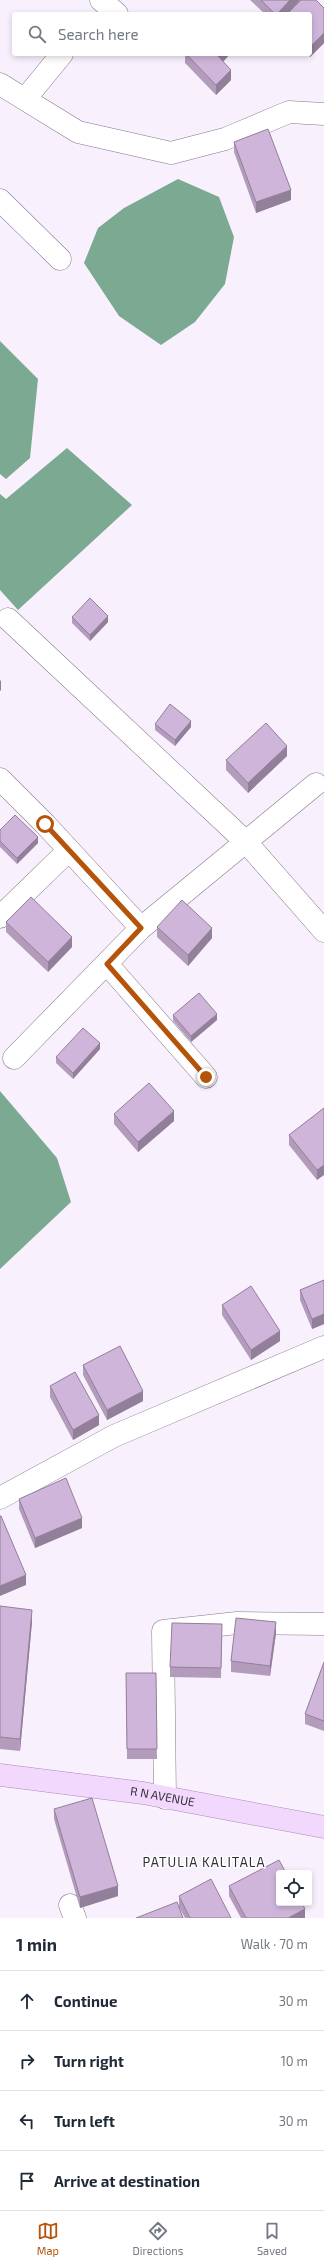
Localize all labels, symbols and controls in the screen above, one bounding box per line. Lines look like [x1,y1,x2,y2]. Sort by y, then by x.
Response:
search box [12,12,312,56]
icon: search [26,23,48,45]
text: Search here [58,25,139,43]
route start [36,815,54,833]
route end [197,1068,215,1086]
street label: R N AVENUE [130,1783,196,1809]
district label: PATULIA KALITALA [142,1854,266,1870]
map controls [276,1870,312,1906]
button: locate [276,1870,312,1906]
text: 1 min [16,1934,57,1954]
text: Walk · 70 m [241,1936,308,1952]
icon: ahead [16,1990,38,2012]
text: Continue [54,1992,117,2010]
text: 30 m [279,1993,308,2009]
icon: right [16,2050,38,2072]
text: Turn right [54,2052,124,2070]
text: 10 m [281,2053,308,2069]
icon: left [16,2110,38,2132]
text: Turn left [54,2112,115,2130]
text: 30 m [279,2113,308,2129]
icon: arrive [16,2170,38,2192]
text: Arrive at destination [54,2172,200,2190]
tab: Map [37,2220,59,2257]
tab: Directions [133,2220,183,2257]
tab: Saved [257,2220,287,2257]

